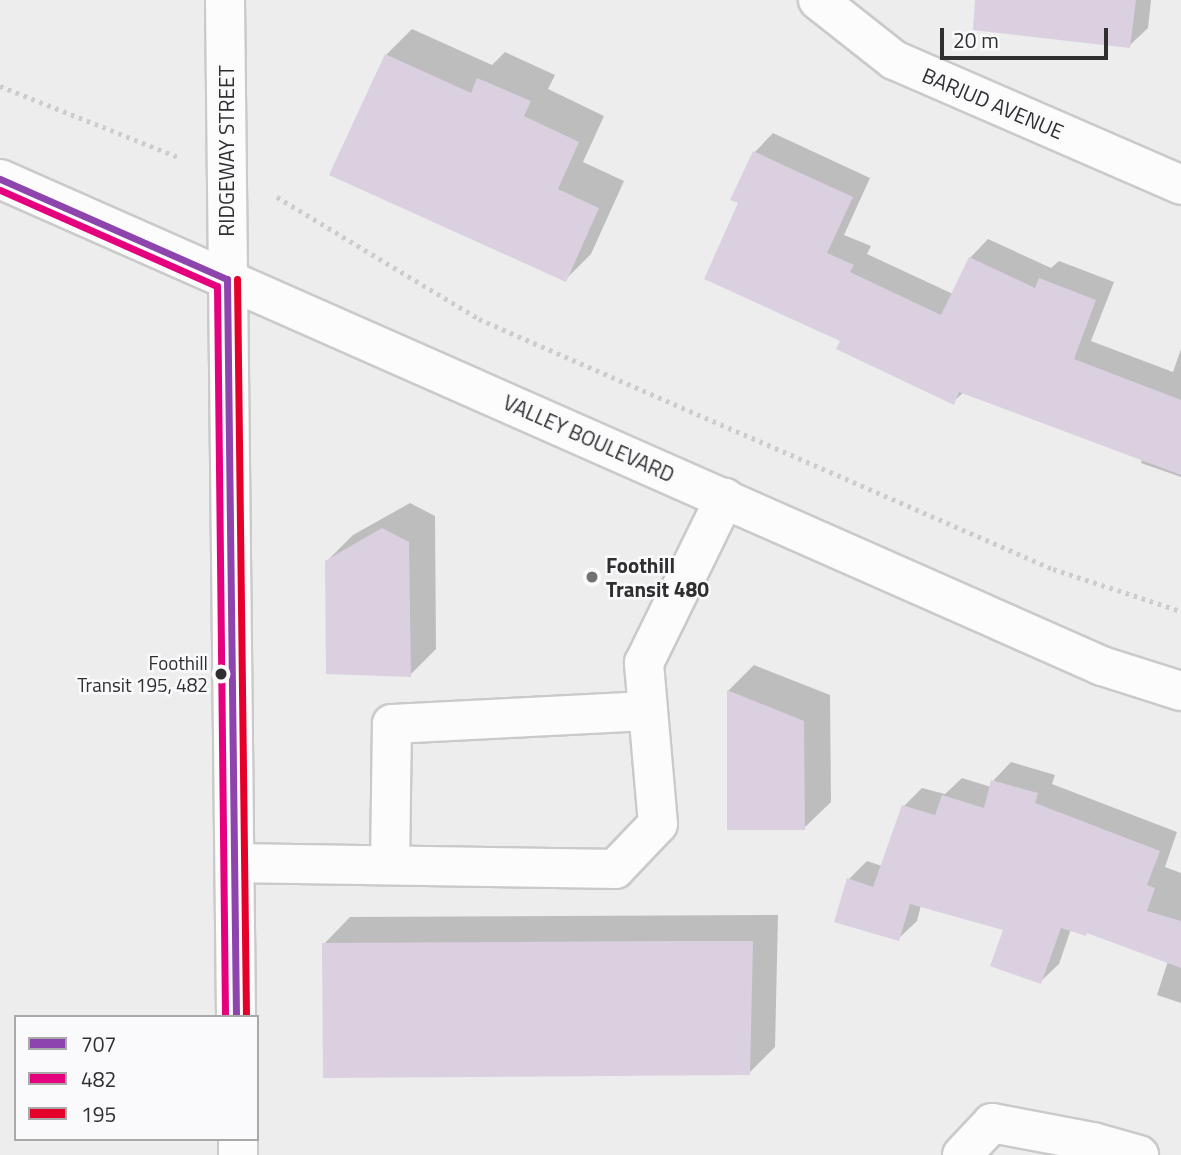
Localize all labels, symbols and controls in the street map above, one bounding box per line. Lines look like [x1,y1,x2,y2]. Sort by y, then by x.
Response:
scale bar [943,14,1111,58]
text: 20 m [953,24,999,56]
street label: BARJUD AVENUE [919,62,1067,144]
street label: RIDGEWAY STREET [213,65,239,237]
street label: VALLEY BOULEVARD [500,389,678,487]
place label: Foothill Transit 480 [606,552,709,602]
marker: Foothill Transit 480 [584,569,600,585]
place label: Foothill Transit 195, 482 [77,652,208,696]
marker: Foothill Transit 195, 482 [214,667,228,681]
legend [14,1015,259,1141]
text: 707 [81,1028,116,1060]
text: 482 [81,1063,116,1095]
text: 195 [81,1098,116,1130]

